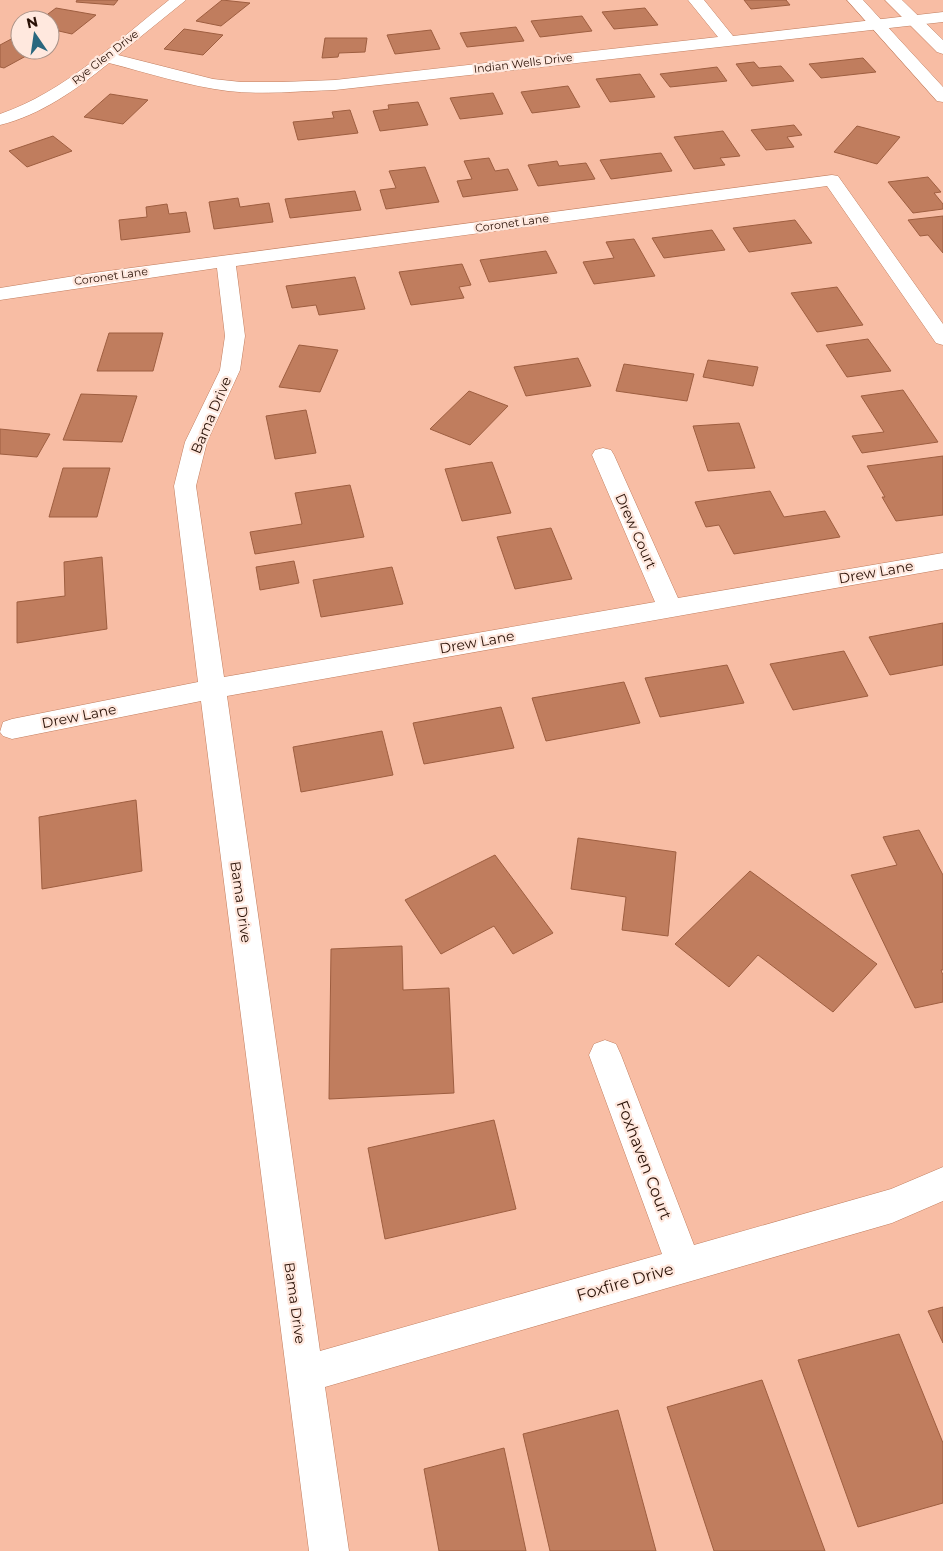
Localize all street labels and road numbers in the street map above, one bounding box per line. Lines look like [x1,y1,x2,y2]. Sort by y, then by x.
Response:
street label: Rye Glen Drive [69,26,141,87]
street label: Indian Wells Drive [473,50,573,76]
street label: Coronet Lane [474,211,550,235]
street label: Coronet Lane [73,264,149,288]
street label: Bama Drive [187,374,235,456]
street label: Drew Court [611,491,661,572]
street label: Drew Lane [837,557,915,587]
street label: Drew Lane [438,627,516,657]
street label: Drew Lane [40,700,118,732]
street label: Bama Drive [226,860,256,944]
street label: Foxhaven Court [613,1098,676,1223]
street label: Foxfire Drive [574,1259,676,1305]
street label: Bama Drive [280,1261,310,1345]

